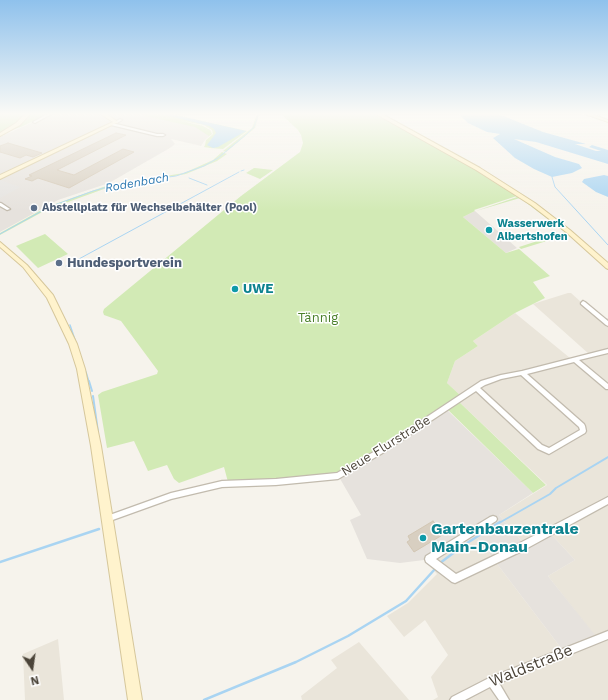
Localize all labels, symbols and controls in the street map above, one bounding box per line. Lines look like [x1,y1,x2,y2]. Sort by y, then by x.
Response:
water label: Rodenbach [104,170,170,196]
place label: Abstellplatz für Wechselbehälter (Pool) [42,201,257,215]
marker: Abstellplatz für Wechselbehälter (Pool) [29,203,39,213]
place label: Wasserwerk Albertshofen [497,217,568,243]
marker: Wasserwerk Albertshofen [484,225,494,235]
place label: Hundesportverein [67,255,182,271]
marker: Hundesportverein [54,258,64,268]
place label: UWE [243,281,273,297]
marker: UWE [230,284,240,294]
park label: Tännig [298,310,338,326]
street label: Neue Flurstraße [339,412,433,480]
place label: Gartenbauzentrale Main-Donau [431,519,579,557]
marker: Gartenbauzentrale Main-Donau [418,533,428,543]
street label: Waldstraße [486,641,576,691]
north arrow [12,648,52,688]
text: N [29,673,40,687]

